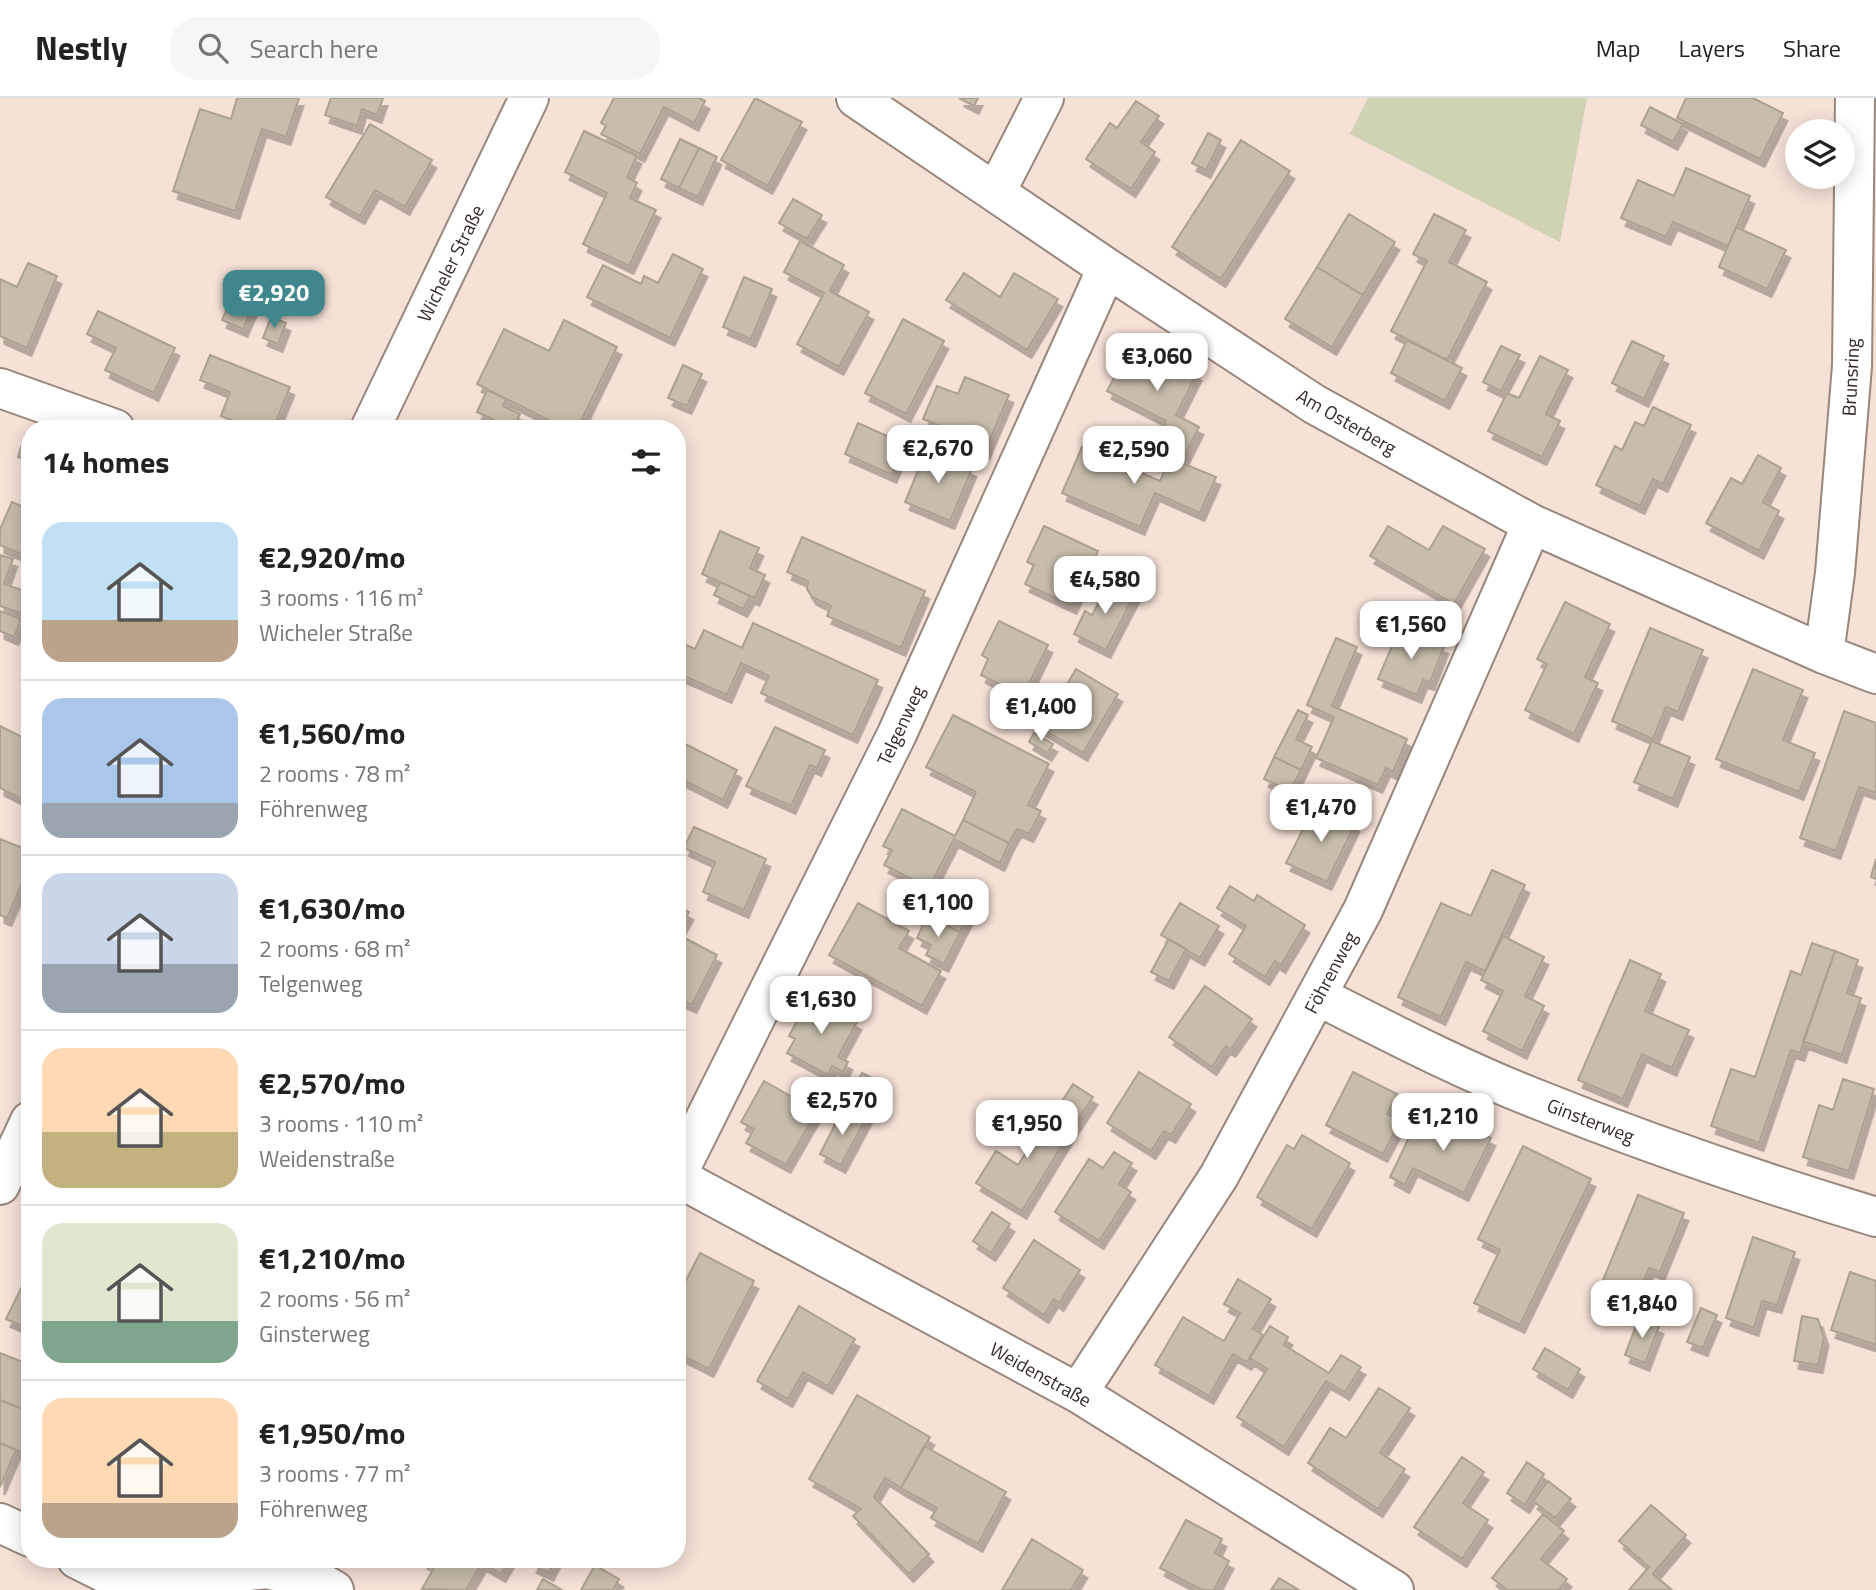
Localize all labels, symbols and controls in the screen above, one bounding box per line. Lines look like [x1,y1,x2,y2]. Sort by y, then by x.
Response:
search box [170,17,660,80]
text: Nestly [35,23,128,73]
icon: search [194,29,232,67]
text: Search here [250,29,378,68]
text: Map [1596,30,1641,66]
text: Layers [1679,30,1745,66]
text: Share [1783,30,1841,66]
map controls [1785,119,1855,189]
button: layers [1785,119,1855,189]
street label: Wicheler Straße [409,199,491,327]
pin: €2,920 [217,271,331,330]
text: €2,920 [239,275,309,310]
pin: €3,060 [1100,334,1214,393]
street label: Brunsring [1833,337,1867,417]
text: €3,060 [1122,338,1192,373]
street label: Am Osterberg [1292,381,1403,462]
pin: €2,670 [881,426,995,485]
pin: €2,590 [1077,426,1191,486]
text: €2,670 [903,430,973,465]
text: €2,590 [1099,431,1169,466]
text: 14 homes [42,439,169,485]
icon: filters [627,443,665,481]
text: €2,920/mo [259,534,405,580]
icon: home [98,550,182,634]
pin: €4,580 [1048,556,1162,616]
text: €4,580 [1070,561,1140,596]
text: 3 rooms · 116 m² [259,580,423,615]
pin: €1,560 [1354,602,1468,661]
text: €1,560 [1376,606,1446,641]
text: Wicheler Straße [259,615,413,650]
street label: Telgenweg [869,680,931,770]
pin: €1,400 [984,684,1098,743]
text: €1,400 [1006,688,1076,723]
text: €1,560/mo [259,710,405,756]
icon: home [98,726,182,810]
text: 2 rooms · 78 m² [259,756,410,791]
pin: €1,470 [1264,784,1378,844]
text: €1,470 [1286,789,1356,824]
text: Föhrenweg [259,791,368,826]
pin: €1,100 [881,880,995,939]
text: €1,100 [903,884,973,919]
text: €1,630/mo [259,885,405,931]
icon: home [98,901,182,985]
street label: Föhrenweg [1296,925,1364,1018]
text: 2 rooms · 68 m² [259,931,410,966]
text: Telgenweg [259,966,362,1001]
pin: €1,630 [764,976,878,1036]
text: €1,630 [786,981,856,1016]
text: €2,570/mo [259,1060,405,1106]
icon: home [98,1076,182,1160]
pin: €2,570 [785,1077,899,1137]
text: €2,570 [807,1082,877,1117]
street label: Ginsterweg [1543,1090,1639,1150]
pin: €1,210 [1386,1094,1500,1153]
text: €1,210 [1408,1098,1478,1133]
pin: €1,950 [970,1100,1084,1160]
text: €1,950 [992,1105,1062,1140]
text: 3 rooms · 110 m² [259,1106,423,1141]
text: Weidenstraße [259,1141,395,1176]
text: €1,210/mo [259,1235,405,1281]
icon: home [98,1251,182,1335]
pin: €1,840 [1585,1280,1699,1340]
text: 2 rooms · 56 m² [259,1281,410,1316]
text: €1,840 [1607,1285,1677,1320]
text: Ginsterweg [259,1316,370,1351]
street label: Weidenstraße [985,1334,1097,1414]
text: €1,950/mo [259,1410,405,1456]
icon: home [98,1426,182,1510]
text: 3 rooms · 77 m² [259,1456,410,1491]
text: Föhrenweg [259,1491,368,1526]

